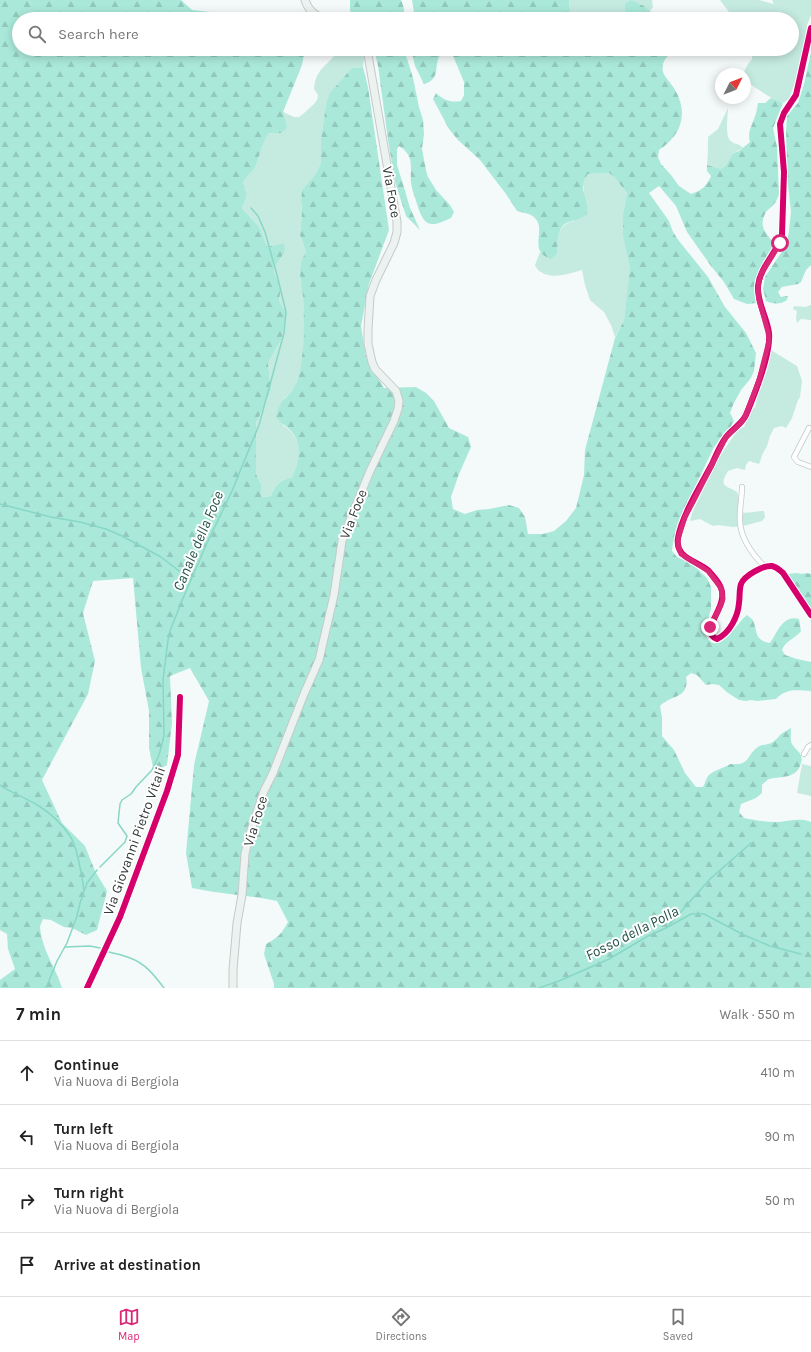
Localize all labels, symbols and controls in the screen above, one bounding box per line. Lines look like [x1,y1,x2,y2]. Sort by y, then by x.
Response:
search box [12,12,799,56]
icon: search [26,23,48,45]
text: Search here [58,25,139,43]
north arrow [715,68,751,104]
street label: Via Foce [379,165,404,219]
route start [771,234,789,252]
street label: Via Foce [336,487,371,542]
water label: Canale della Foce [169,488,227,594]
route end [701,618,719,636]
street label: Via Giovanni Pietro Vitali [100,765,169,918]
street label: Via Foce [240,794,271,849]
water label: Fosso della Polla [582,902,682,964]
text: 7 min [16,1004,61,1024]
text: Walk · 550 m [720,1007,795,1022]
text: Continue [54,1056,119,1074]
icon: ahead [16,1062,38,1084]
text: 410 m [760,1065,795,1080]
text: Via Nuova di Bergiola [54,1074,179,1089]
text: Turn left [54,1120,113,1138]
icon: left [16,1126,38,1148]
text: 90 m [764,1129,795,1144]
text: Via Nuova di Bergiola [54,1138,179,1153]
text: Turn right [54,1184,124,1202]
icon: right [16,1190,38,1212]
text: 50 m [765,1193,795,1208]
text: Via Nuova di Bergiola [54,1202,179,1217]
icon: arrive [16,1254,38,1276]
text: Arrive at destination [54,1256,201,1274]
tab: Map [118,1306,140,1343]
tab: Directions [375,1306,427,1343]
tab: Saved [663,1306,693,1343]

